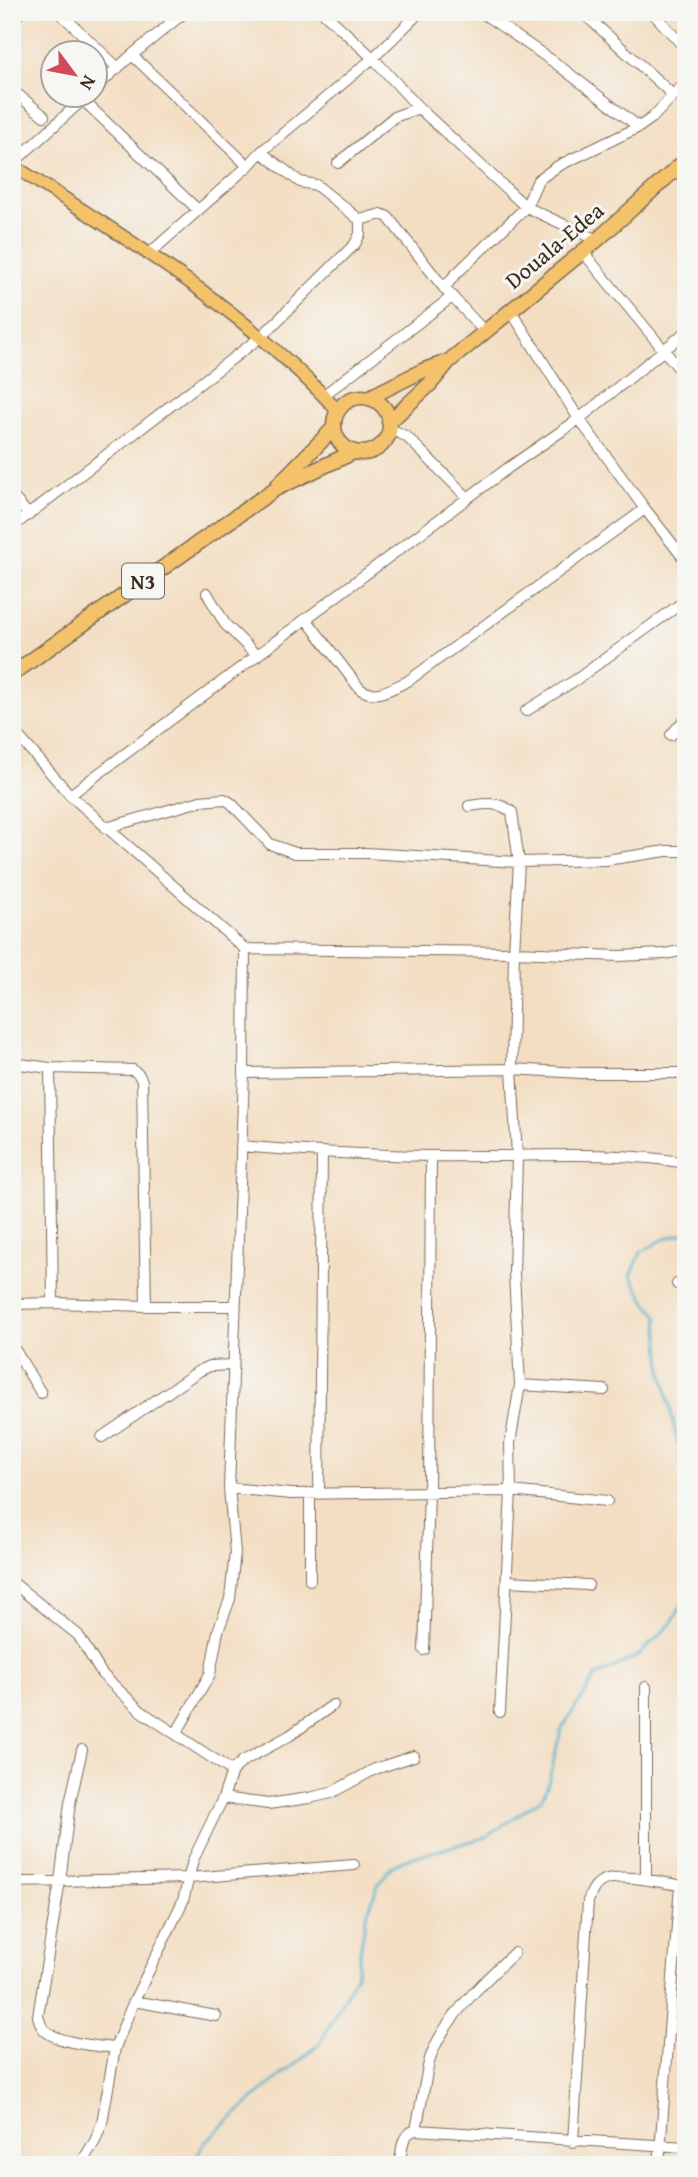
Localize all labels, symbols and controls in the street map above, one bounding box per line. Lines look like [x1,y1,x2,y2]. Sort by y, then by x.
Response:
north arrow [38,38,108,108]
text: N [73,70,104,96]
street label: Douala-Edea [497,194,611,296]
road number: N3 [122,564,164,598]

